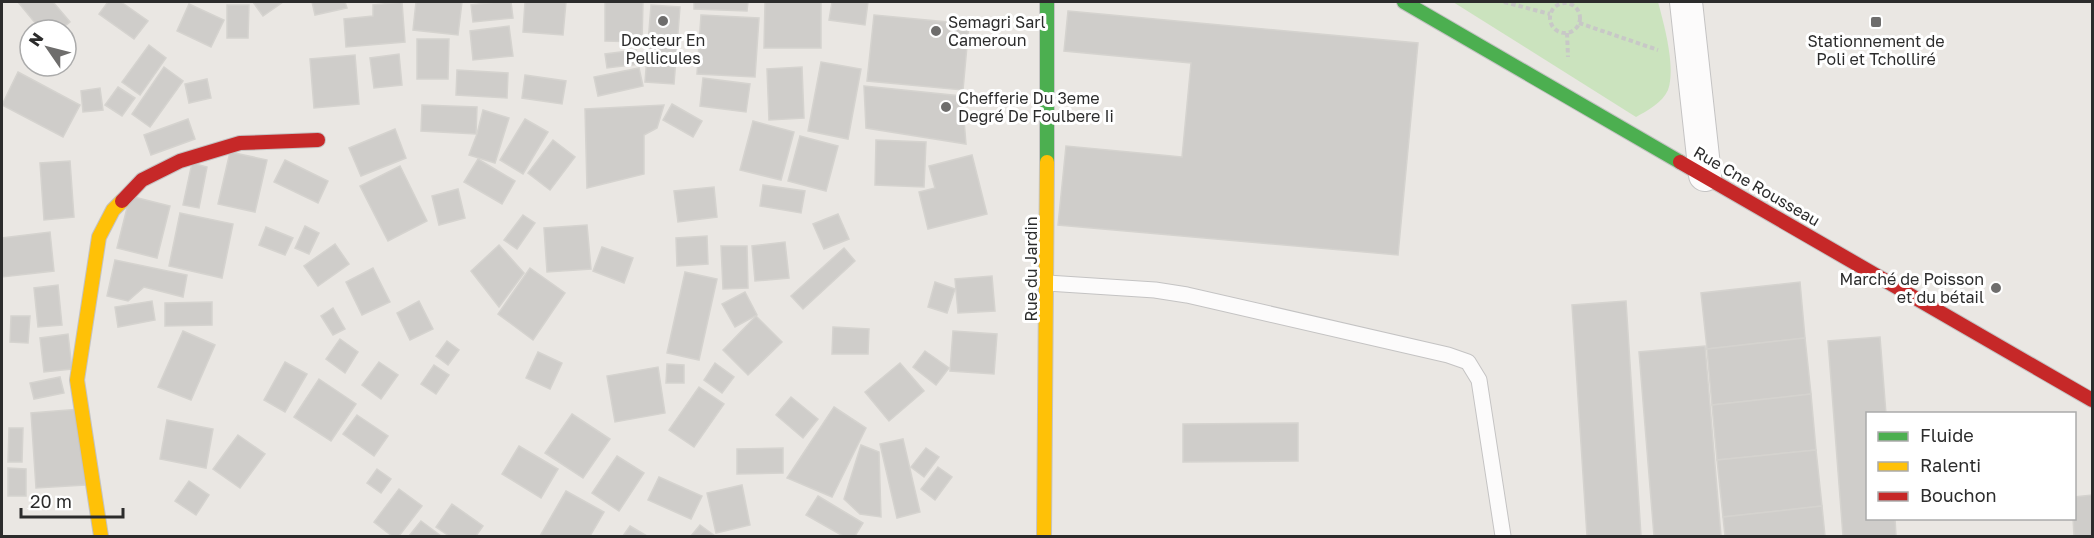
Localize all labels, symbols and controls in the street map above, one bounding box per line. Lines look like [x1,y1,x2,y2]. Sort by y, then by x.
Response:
place label: Semagri Sarl Cameroun [948,12,1046,50]
marker: Docteur En Pellicules [656,14,670,28]
marker: Stationnement de Poli et Tcholliré [1869,15,1883,29]
north arrow [18,18,78,78]
marker: Semagri Sarl Cameroun [929,24,943,38]
text: N [24,29,47,50]
place label: Docteur En Pellicules [621,30,705,68]
place label: Stationnement de Poli et Tcholliré [1807,31,1945,69]
place label: Chefferie Du 3eme Degré De Foulbere Ii [958,88,1114,126]
marker: Chefferie Du 3eme Degré De Foulbere Ii [939,100,953,114]
street label: Rue Cne Rousseau [1690,142,1824,230]
street label: Rue du Jardin [1021,216,1041,322]
place label: Marché de Poisson et du bétail [1840,269,1984,307]
marker: Marché de Poisson et du bétail [1989,281,2003,295]
legend [1866,412,2076,520]
text: Fluide [1920,424,1974,446]
text: Ralenti [1920,454,1981,476]
scale bar [21,481,123,519]
text: Bouchon [1920,484,1997,506]
text: 20 m [30,490,72,512]

